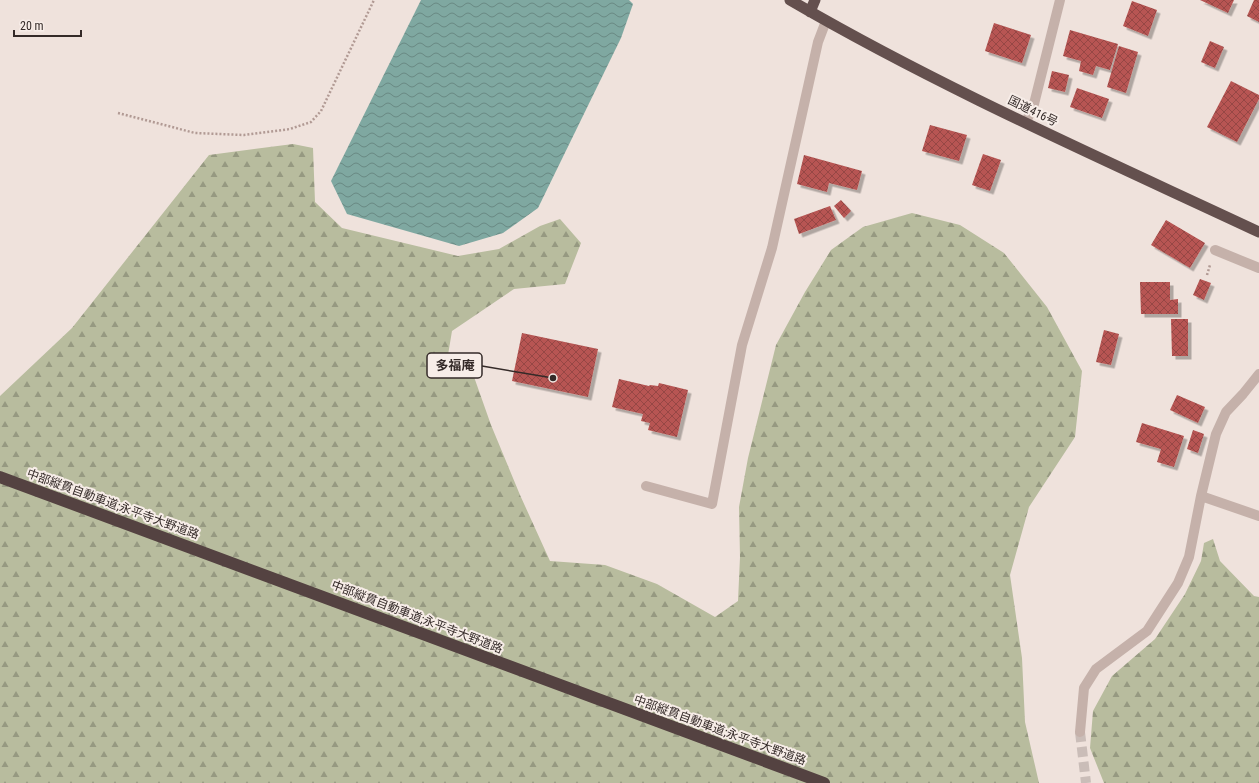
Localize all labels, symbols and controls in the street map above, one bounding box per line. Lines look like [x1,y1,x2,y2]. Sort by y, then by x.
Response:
scale bar [14,12,81,38]
text: 20 m [20,19,44,33]
street label: 国道416号 [1006,93,1060,129]
callout: 多福庵 [427,353,482,378]
text: 多福庵 [435,358,475,373]
street label: 中部縦貫自動車道;永平寺大野道路 [25,466,201,542]
street label: 中部縦貫自動車道;永平寺大野道路 [329,578,505,656]
street label: 中部縦貫自動車道;永平寺大野道路 [632,692,808,768]

